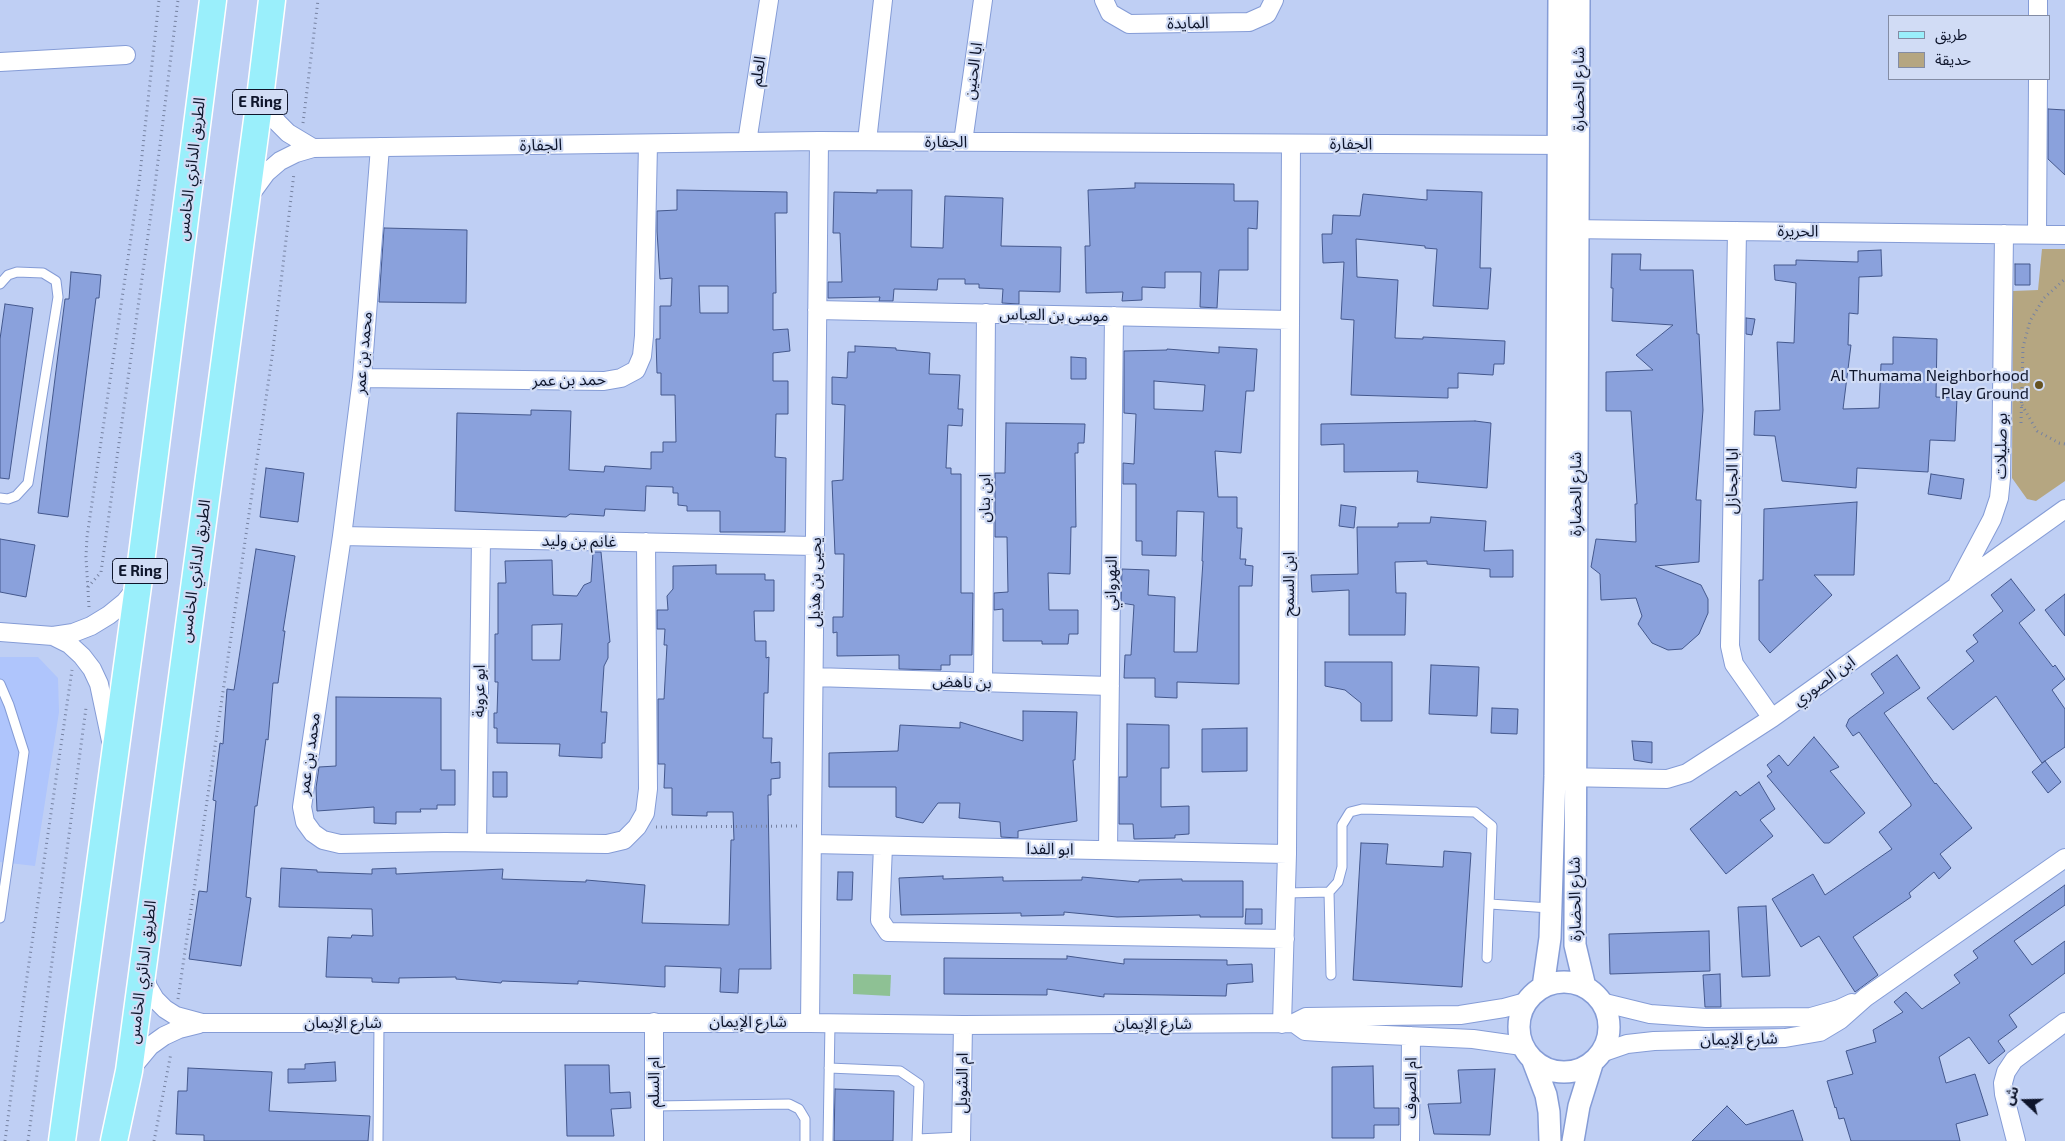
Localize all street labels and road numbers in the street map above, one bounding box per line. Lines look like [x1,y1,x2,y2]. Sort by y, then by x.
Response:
street label: المايدة [1167,13,1209,33]
street label: ابا الحنين [959,41,987,101]
street label: شارع الحضارة [1569,47,1589,131]
street label: العلم [746,55,770,87]
road number: E Ring [232,90,288,114]
street label: الطريق الدائري الخامس [173,96,209,242]
street label: الجفارة [925,132,967,152]
street label: الجفارة [1330,134,1372,154]
street label: الجفارة [520,135,562,155]
street label: الحريرة [1777,221,1819,241]
street label: موسى بن العباس [999,304,1109,326]
street label: محمد بن عمر [350,311,376,395]
street label: حمد بن عمر [532,370,606,390]
street label: بو صليلات [1991,413,2011,479]
street label: ابا الجحازل [1722,448,1742,514]
street label: شارع الحضارة [1566,452,1586,536]
street label: ابن بنان [975,474,995,522]
street label: الطريق الدائري الخامس [175,498,215,644]
street label: غانم بن وليد [541,531,617,551]
street label: يحيى بن هذيل [805,537,825,627]
street label: ابن السمح [1279,552,1299,616]
street label: النهرواني [1101,555,1121,611]
road number: E Ring [112,558,168,584]
street label: ابن الصوري [1789,652,1859,710]
street label: ابو عروبة [469,664,489,718]
street label: بن ناهض [932,671,992,693]
street label: محمد بن عمر [294,712,324,796]
street label: ابو الفدا [1026,839,1074,859]
street label: شارع الحضارة [1565,857,1585,941]
street label: الطريق الدائري الخامس [124,899,160,1045]
street label: شارع الإيمان [709,1012,787,1032]
street label: شارع الإيمان [304,1013,382,1033]
street label: شارع الإيمان [1114,1014,1192,1034]
street label: شارع الإيمان [1700,1029,1778,1049]
street label: ام الشويل [952,1052,972,1114]
street label: ام السلم [644,1057,664,1107]
street label: ام الصوف [1401,1057,1421,1119]

